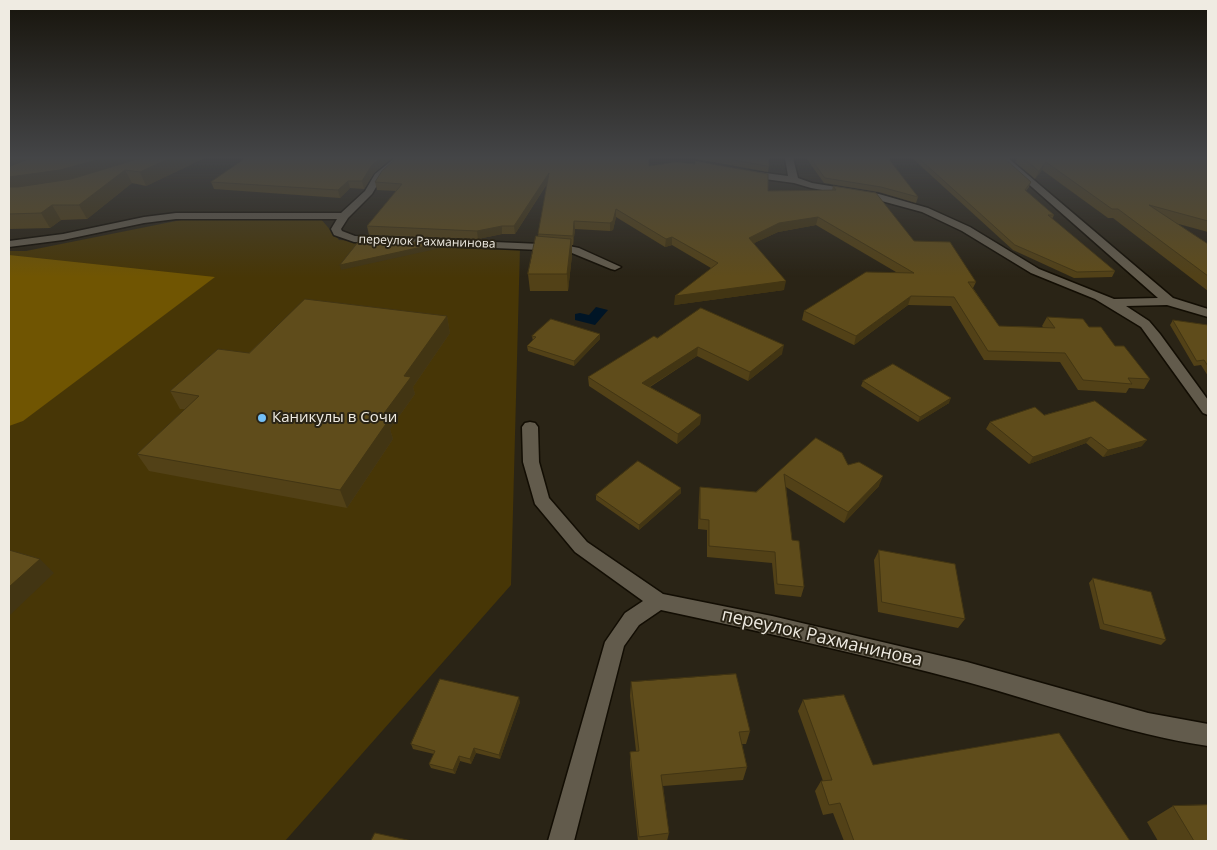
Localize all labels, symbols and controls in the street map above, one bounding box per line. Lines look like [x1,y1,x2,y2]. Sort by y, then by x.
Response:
street label: переулок Рахманинова [358,232,496,252]
place label: Каникулы в Сочи [272,409,397,427]
marker: Каникулы в Сочи [256,412,268,424]
street label: переулок Рахманинова [720,604,924,672]

